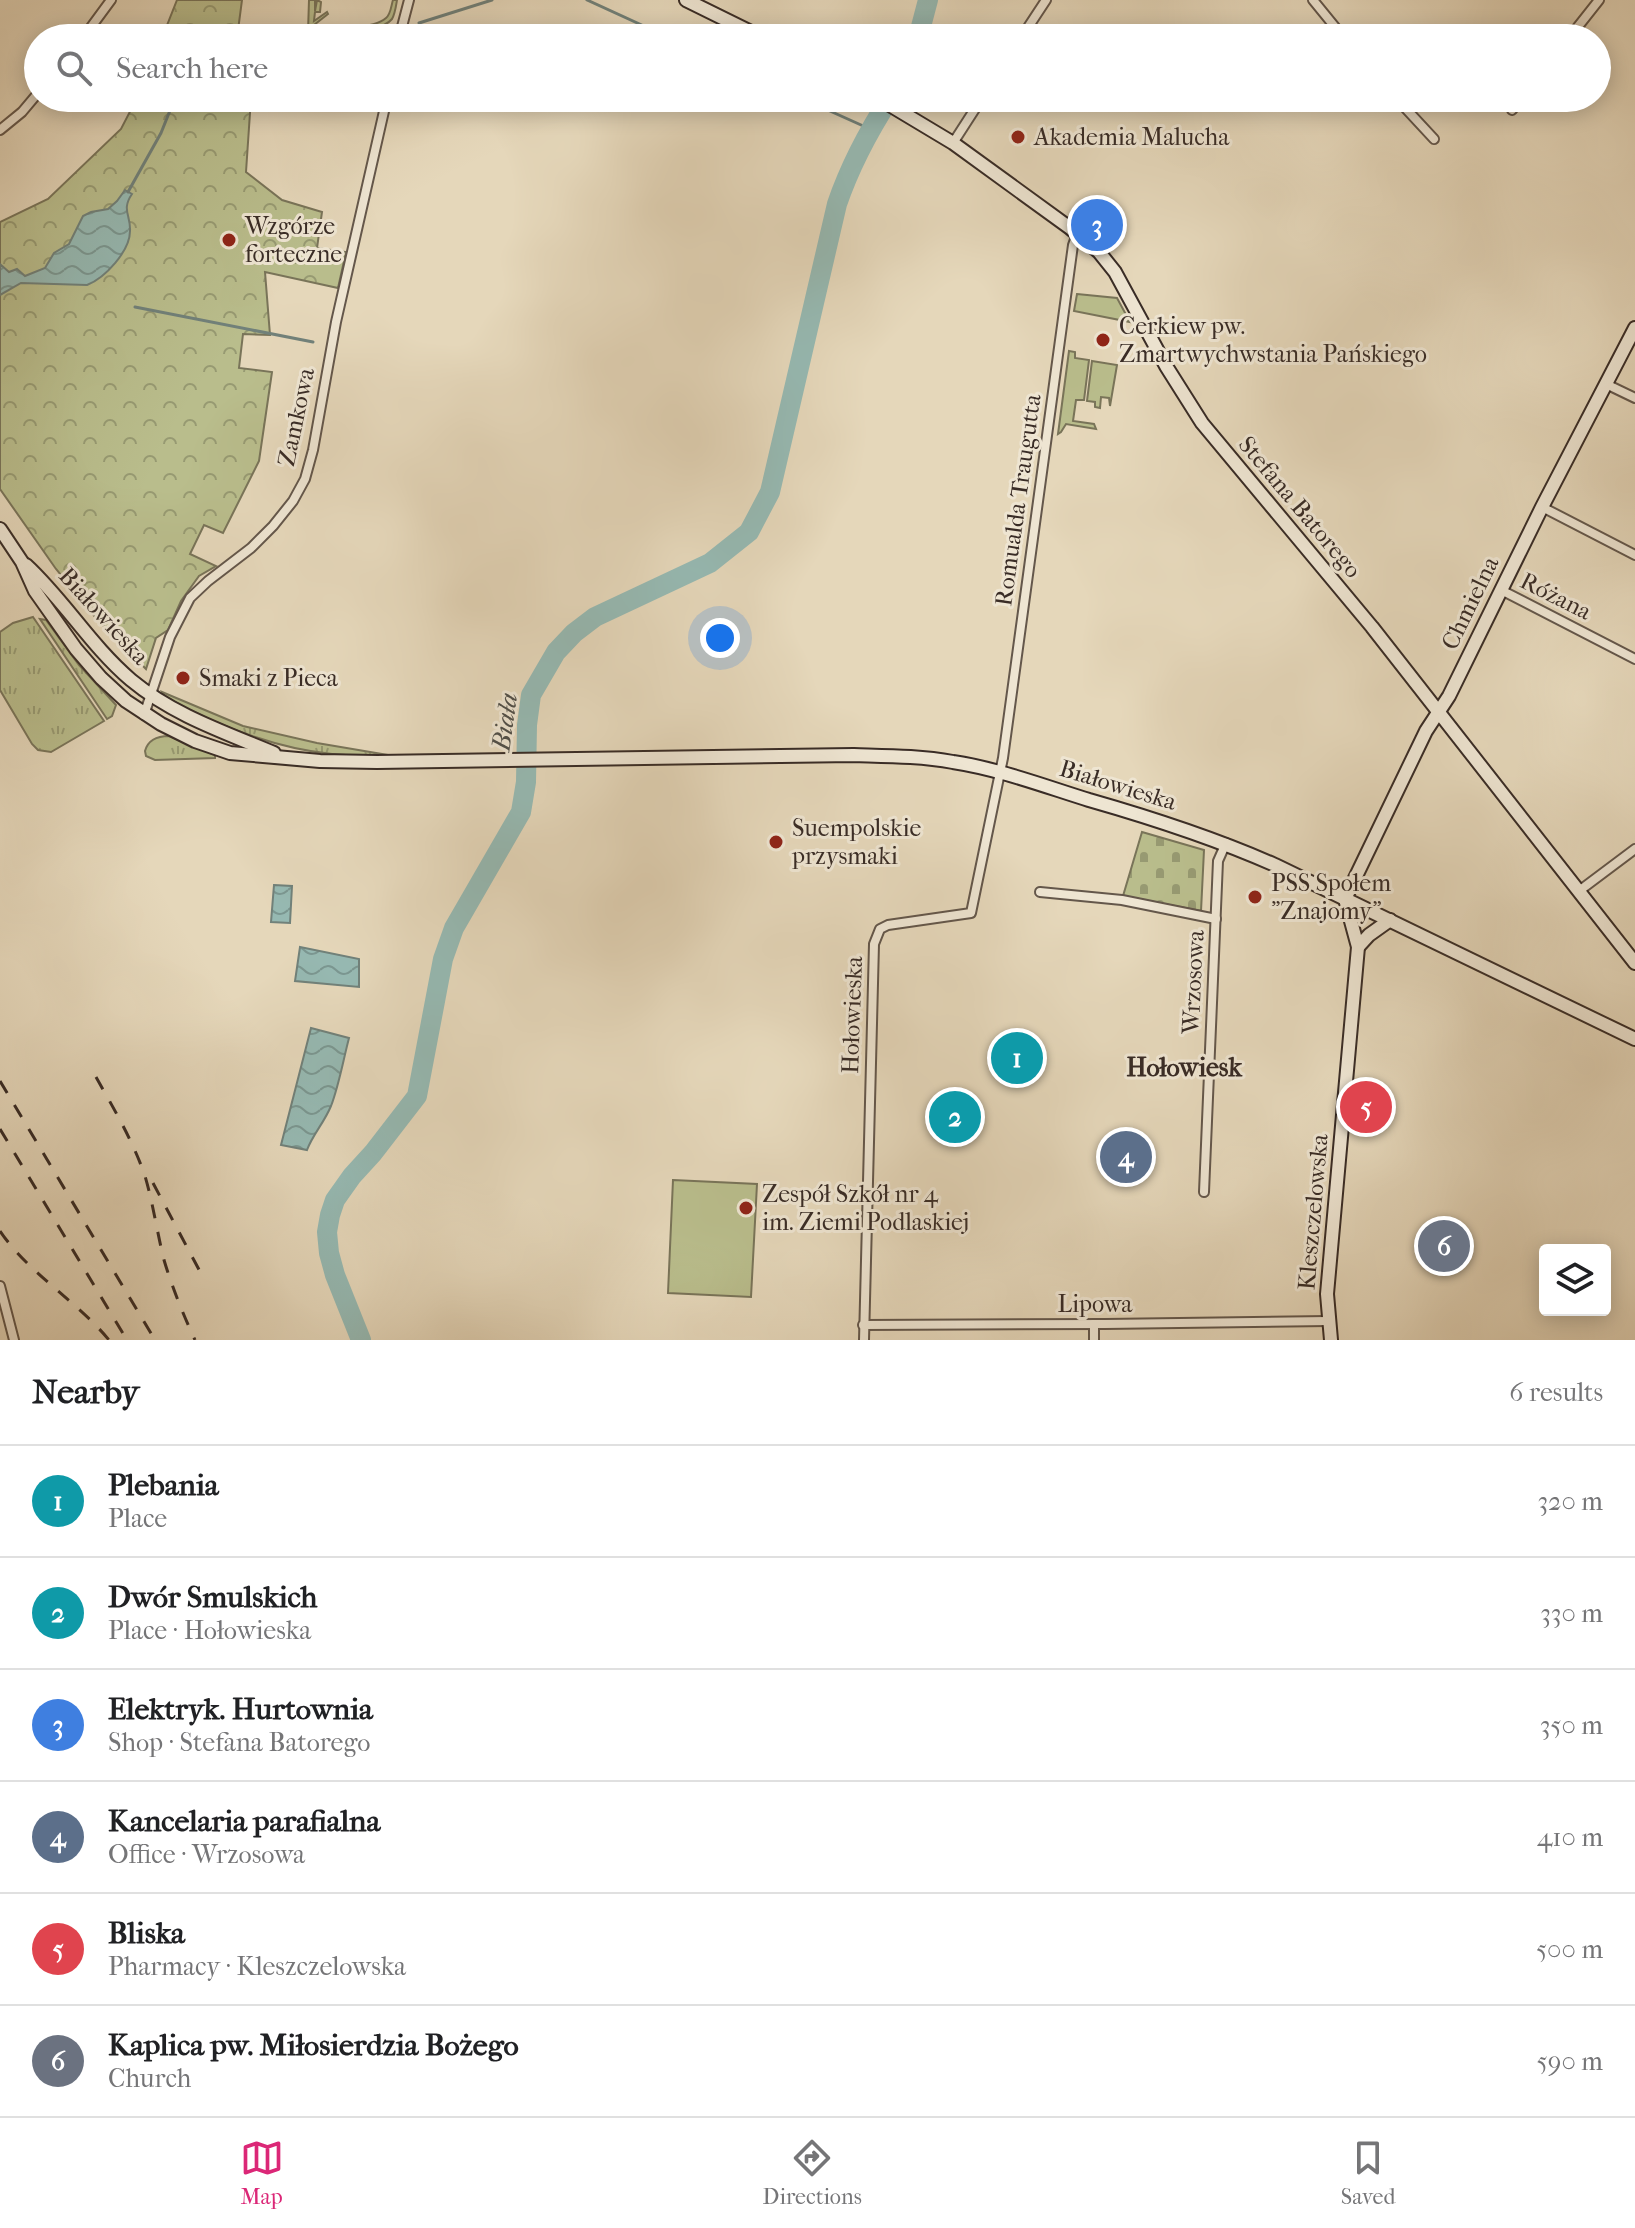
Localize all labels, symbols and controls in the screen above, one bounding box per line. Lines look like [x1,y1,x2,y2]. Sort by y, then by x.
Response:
search box [24,24,1611,112]
icon: search [52,46,96,90]
text: Search here [116,51,268,86]
place label: Akademia Malucha [1033,123,1230,151]
marker: Akademia Malucha [1009,128,1027,146]
pin: 3 [1071,195,1123,255]
place label: Wzgórze forteczne [244,212,342,268]
marker: Wzgórze forteczne [220,231,238,249]
place label: Cerkiew pw. Zmartwychwstania Pańskiego [1119,312,1427,368]
marker: Cerkiew pw. Zmartwychwstania Pańskiego [1094,331,1112,349]
street label: Zamkowa [272,364,320,469]
street label: Romualda Traugutta [989,391,1047,608]
street label: Stefana Batorego [1233,431,1367,583]
street label: Chmielna [1436,551,1505,654]
street label: Białowieska [53,562,155,671]
street label: Różana [1516,566,1597,626]
your location [700,618,740,658]
place label: Smaki z Pieca [199,664,339,692]
marker: Smaki z Pieca [174,669,192,687]
water label: Biała [485,691,524,755]
street label: Białowieska [1056,754,1181,816]
place label: Suempolskie przysmaki [791,814,921,870]
marker: Suempolskie przysmaki [767,833,785,851]
place label: PSS Społem "Znajomy" [1271,869,1391,925]
marker: PSS Społem "Znajomy" [1246,888,1264,906]
street label: Wrzosowa [1176,928,1210,1036]
street label: Hołowieska [836,955,868,1074]
pin: 1 [991,1028,1043,1088]
district label: Hołowiesk [1126,1052,1243,1083]
pin: 5 [1340,1077,1392,1137]
pin: 2 [929,1087,981,1147]
pin: 4 [1100,1127,1152,1187]
street label: Kleszczelowska [1292,1132,1334,1291]
place label: Zespół Szkół nr 4 im. Ziemi Podlaskiej [762,1180,969,1236]
marker: Zespół Szkół nr 4 im. Ziemi Podlaskiej [737,1199,755,1217]
pin: 6 [1418,1216,1470,1276]
map controls [1539,1244,1611,1316]
button: layers [1539,1244,1611,1316]
street label: Lipowa [1058,1290,1133,1318]
text: Nearby [32,1372,139,1412]
text: 6 results [1509,1377,1603,1408]
text: Plebania [108,1468,219,1503]
text: 1 [53,1486,63,1517]
text: 320 m [1537,1486,1603,1517]
text: Place [108,1503,167,1534]
text: Dwór Smulskich [108,1580,317,1615]
text: 2 [51,1598,65,1629]
text: 330 m [1540,1598,1603,1629]
text: Place · Hołowieska [108,1615,311,1646]
text: Elektryk. Hurtownia [108,1692,373,1727]
text: 3 [53,1710,63,1741]
text: 350 m [1540,1710,1603,1741]
text: Shop · Stefana Batorego [108,1727,370,1758]
text: Kancelaria parafialna [108,1804,380,1839]
text: 4 [50,1822,66,1853]
text: 410 m [1537,1822,1603,1853]
text: Office · Wrzosowa [108,1839,305,1870]
text: Bliska [108,1916,185,1951]
text: 5 [52,1934,64,1965]
text: 500 m [1536,1934,1603,1965]
text: Pharmacy · Kleszczelowska [108,1951,406,1982]
text: Kaplica pw. Miłosierdzia Bożego [108,2028,519,2063]
text: 6 [51,2046,65,2077]
text: 590 m [1537,2046,1603,2077]
text: Church [108,2063,191,2094]
tab: Map [240,2136,284,2210]
tab: Directions [763,2136,862,2210]
tab: Saved [1341,2136,1395,2210]

